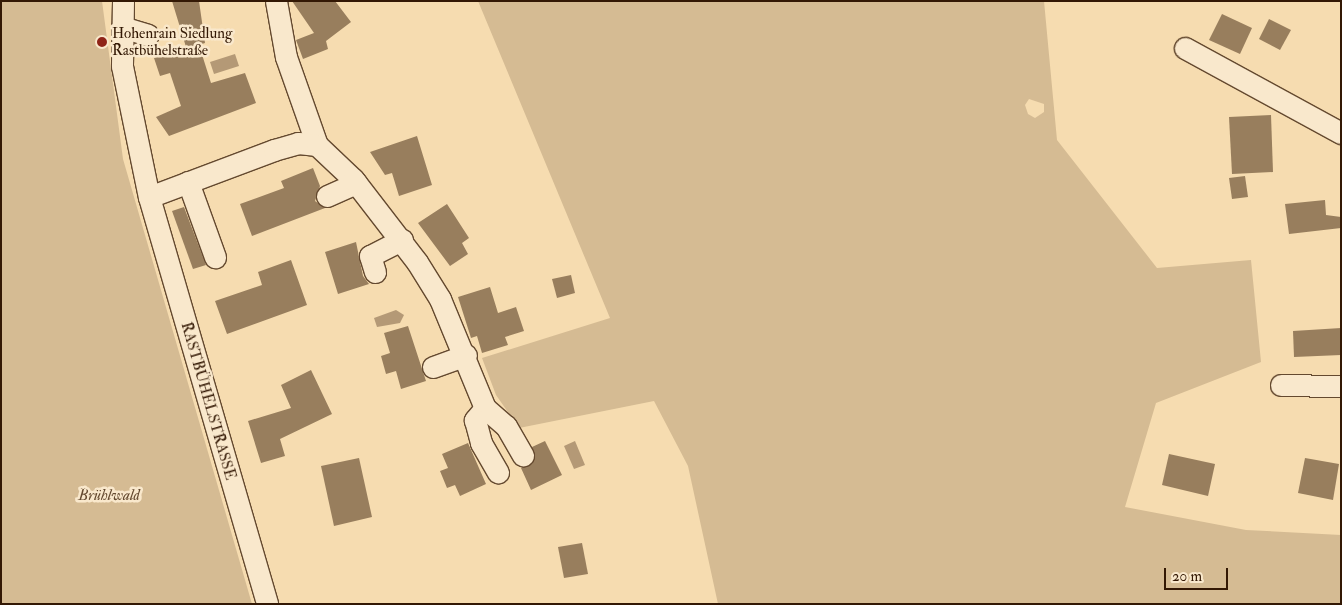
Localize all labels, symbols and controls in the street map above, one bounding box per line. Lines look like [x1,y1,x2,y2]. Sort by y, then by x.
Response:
place label: Hohenrain Siedlung Rastbühelstraße [112,24,232,59]
marker: Hohenrain Siedlung Rastbühelstraße [96,36,108,48]
street label: RASTBÜHELSTRASSE [177,320,239,482]
park label: Brühlwald [78,487,140,505]
scale bar [1167,558,1231,590]
text: 20 m [1172,567,1202,586]

